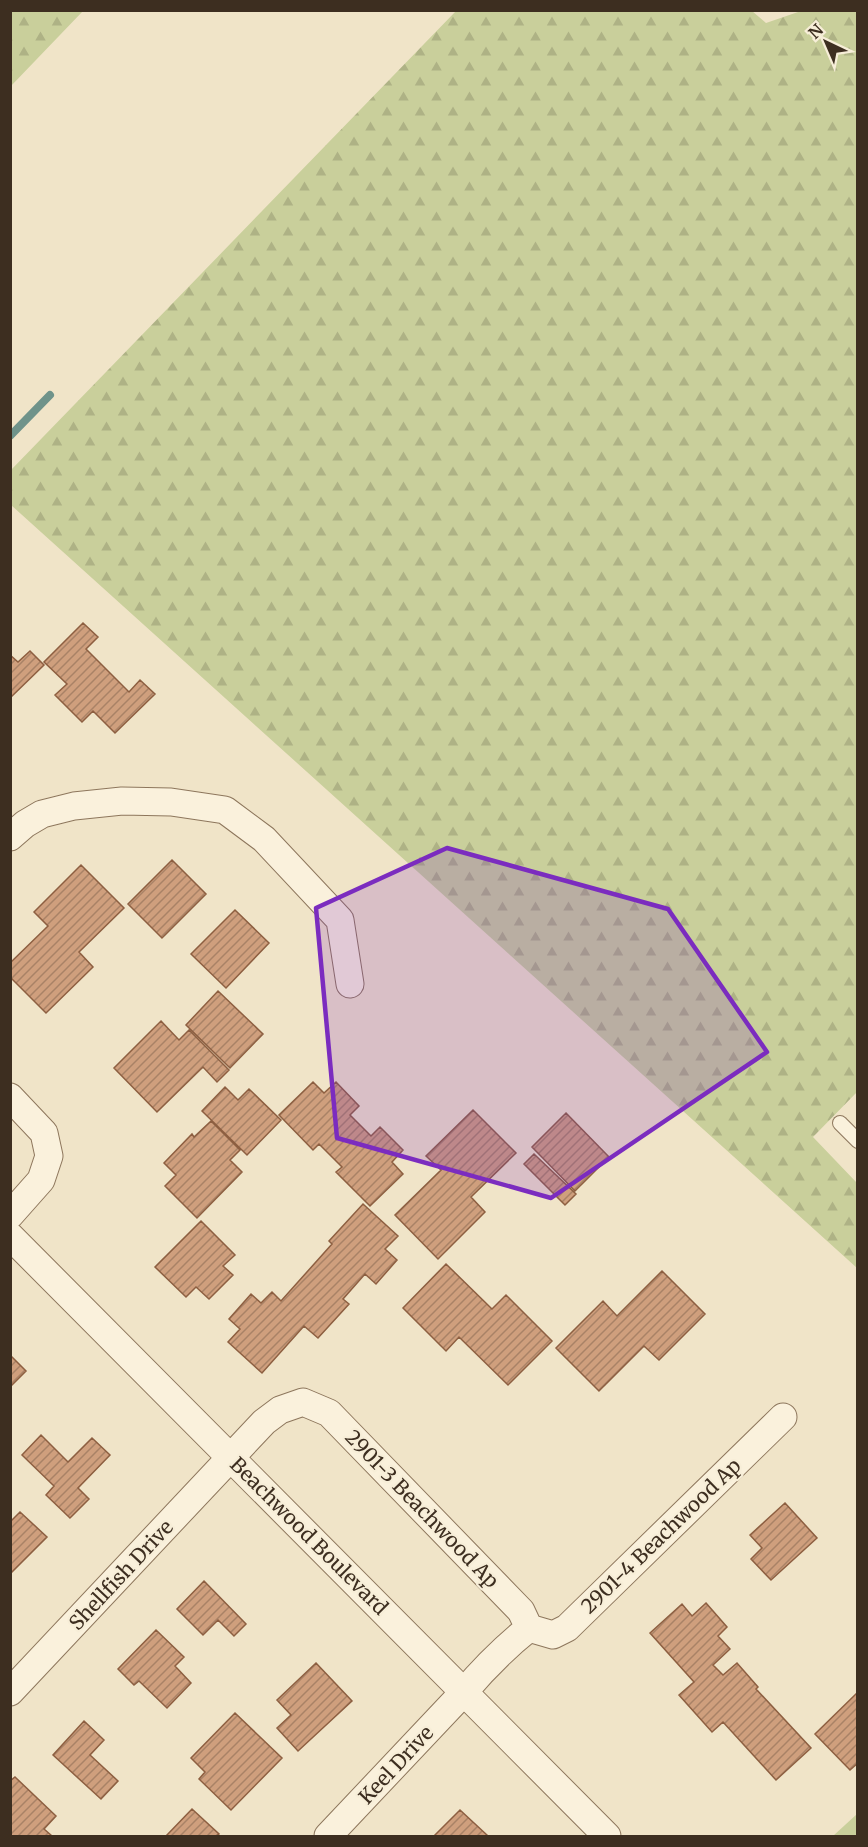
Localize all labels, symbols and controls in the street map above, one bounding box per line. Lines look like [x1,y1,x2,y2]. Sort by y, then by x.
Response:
north arrow [796,12,856,72]
text: N [804,19,827,43]
street label: 2901-3 Beachwood Ap [340,1424,504,1593]
street label: Beachwood Boulevard [225,1452,393,1620]
street label: 2901-4 Beachwood Ap [576,1453,746,1618]
street label: Shellfish Drive [63,1514,178,1635]
street label: Keel Drive [353,1720,438,1809]

